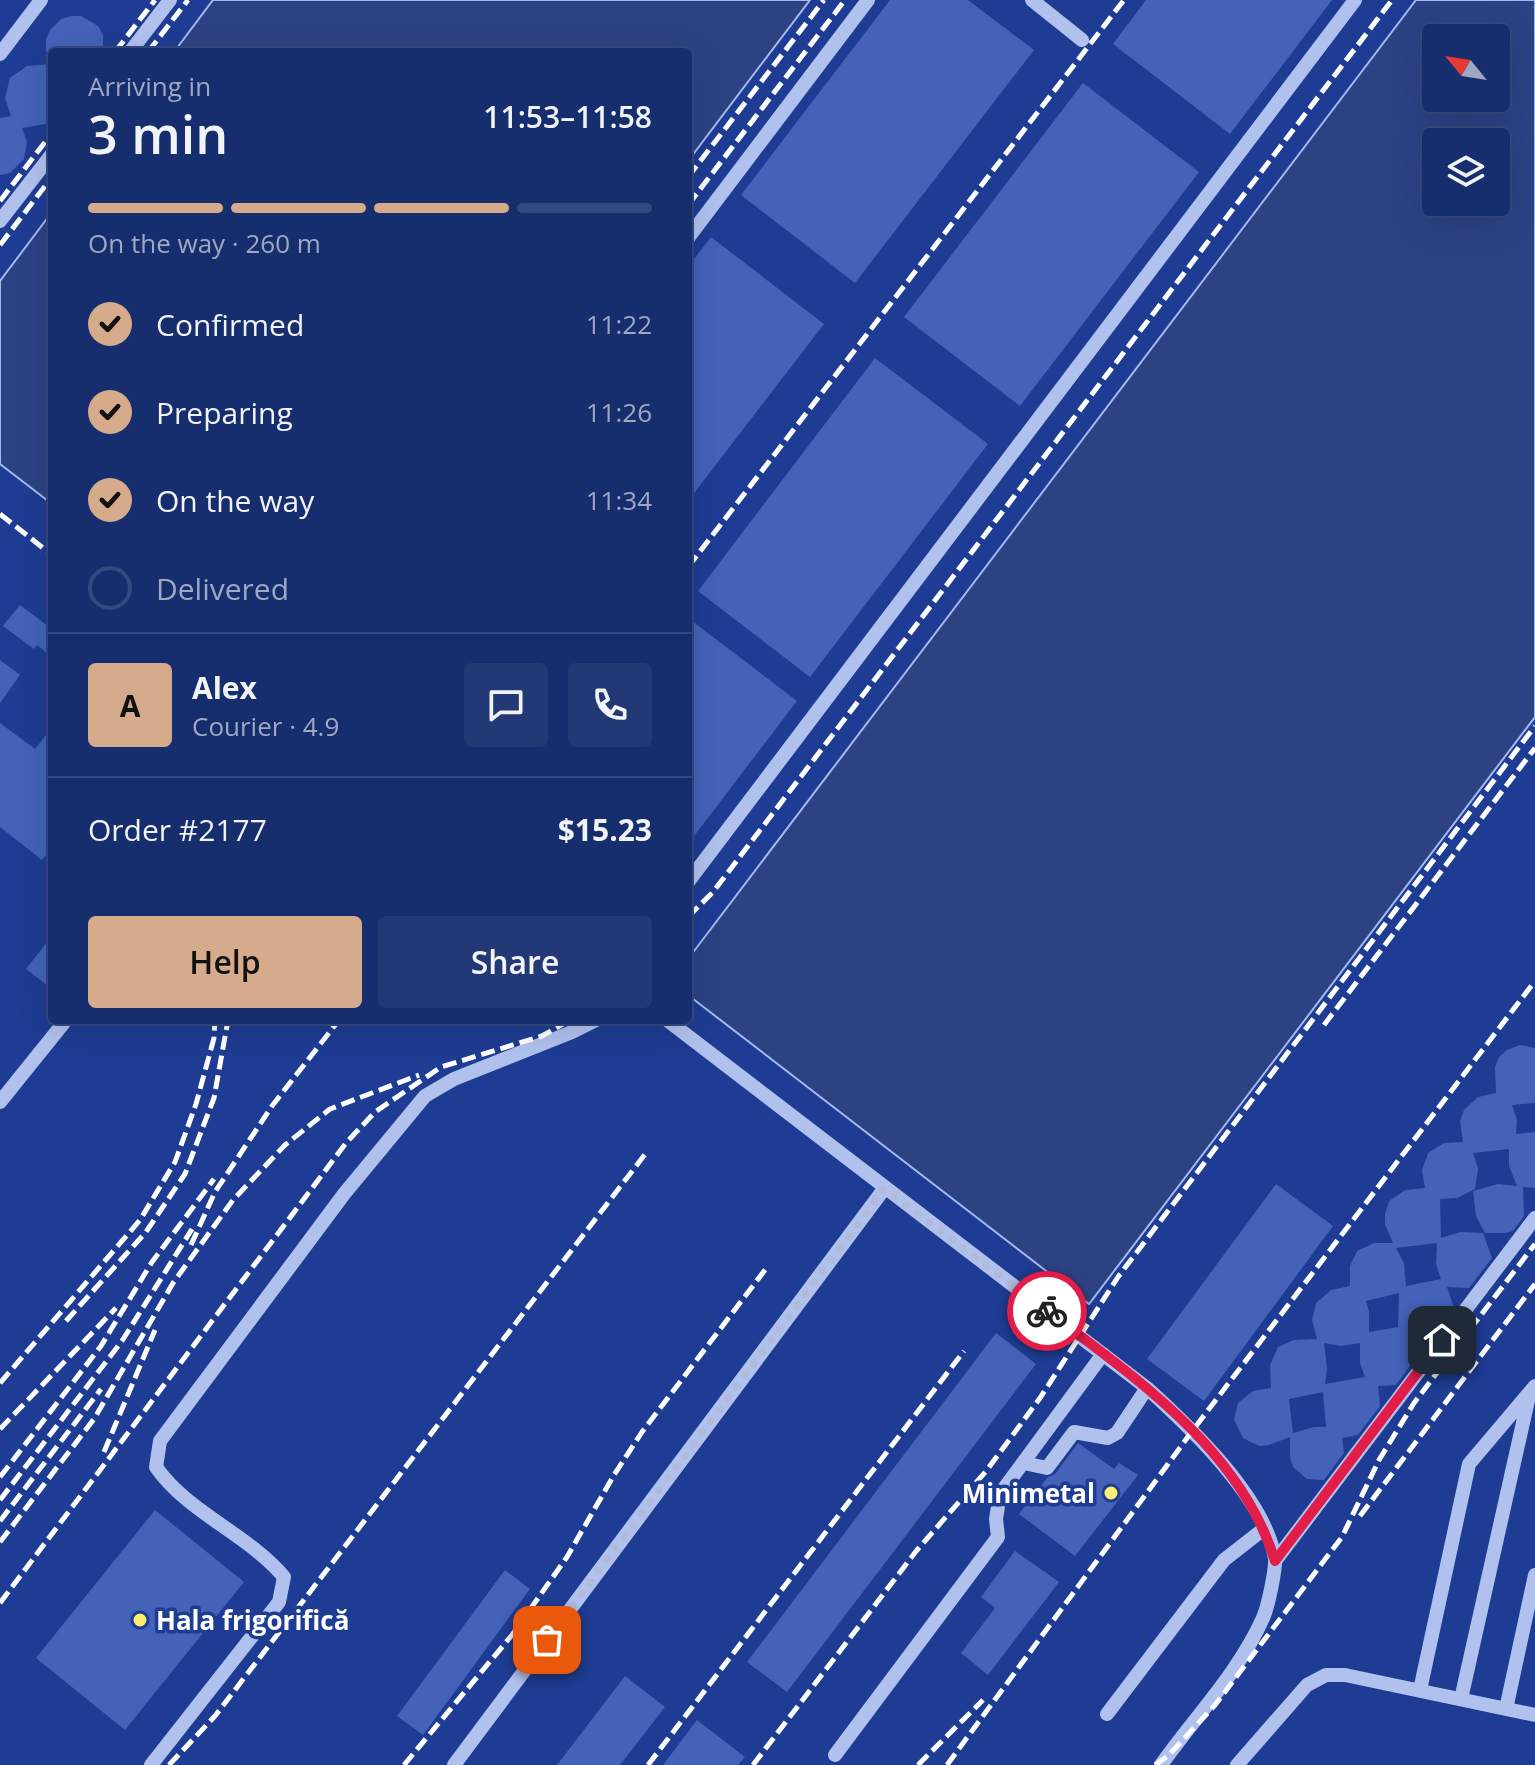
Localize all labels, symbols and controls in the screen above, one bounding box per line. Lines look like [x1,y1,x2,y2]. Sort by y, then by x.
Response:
north arrow [1422,24,1510,112]
map controls [1422,24,1510,216]
text: Arriving in [88,68,211,104]
text: 11:53–11:58 [483,96,652,137]
text: 3 min [88,98,228,169]
button: layers [1422,128,1510,216]
text: On the way · 260 m [88,225,321,261]
icon: check [88,302,132,346]
text: Confirmed [156,304,304,345]
text: 11:22 [586,306,652,342]
icon: check [88,390,132,434]
text: Preparing [156,392,293,433]
text: 11:26 [586,394,652,430]
icon: check [88,478,132,522]
text: On the way [156,480,314,521]
text: 11:34 [586,482,652,518]
text: Delivered [156,568,289,609]
button: chat [464,663,548,747]
button: phone [568,663,652,747]
text: Alex [192,667,257,708]
text: A [120,685,140,726]
text: Courier · 4.9 [192,708,339,744]
text: Order #2177 [88,809,267,850]
text: $15.23 [558,809,652,850]
button: Help [88,916,362,1008]
button: Share [378,916,652,1008]
courier [1007,1271,1087,1351]
icon: bike [1025,1289,1069,1333]
pin [1408,1306,1476,1374]
icon: home [1420,1318,1464,1362]
place label: Minimetal [962,1475,1095,1511]
marker: Minimetal [1102,1484,1120,1502]
place label: Hala frigorifică [156,1602,349,1638]
pin [513,1606,581,1674]
marker: Hala frigorifică [131,1611,149,1629]
icon: bag [525,1618,569,1662]

